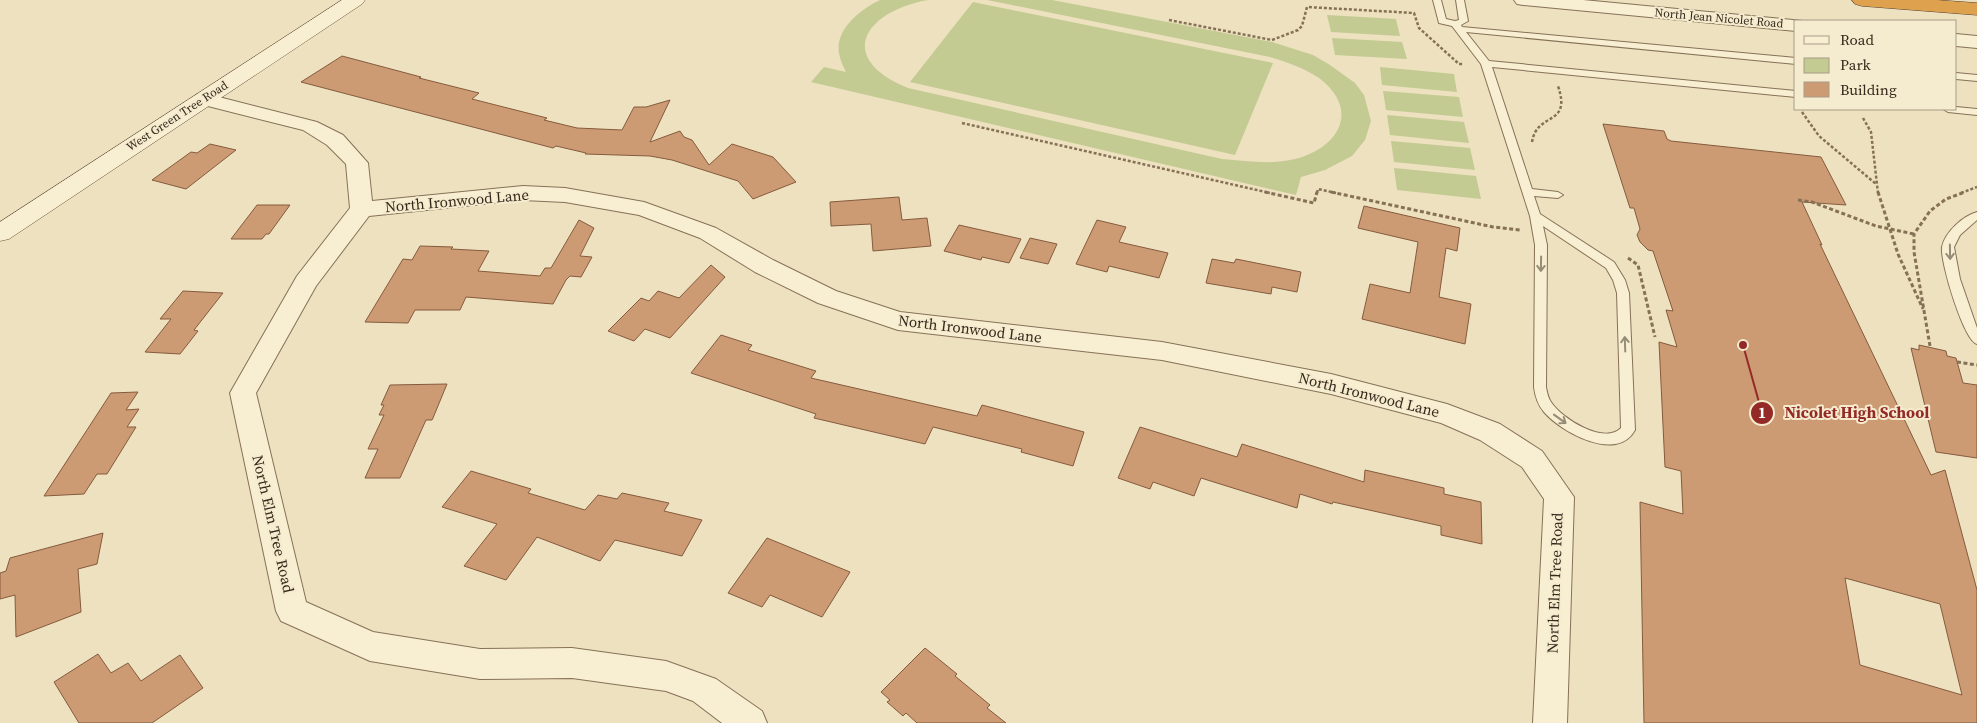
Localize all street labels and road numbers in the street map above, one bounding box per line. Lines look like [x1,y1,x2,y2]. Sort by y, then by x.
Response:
street label: North Jean Nicolet Road [1654,4,1784,32]
street label: West Green Tree Road [123,77,231,155]
street label: North Ironwood Lane [384,184,530,217]
street label: North Ironwood Lane [897,309,1043,348]
street label: North Ironwood Lane [1296,367,1442,422]
street label: North Elm Tree Road [247,453,300,595]
street label: North Elm Tree Road [1542,512,1567,654]

